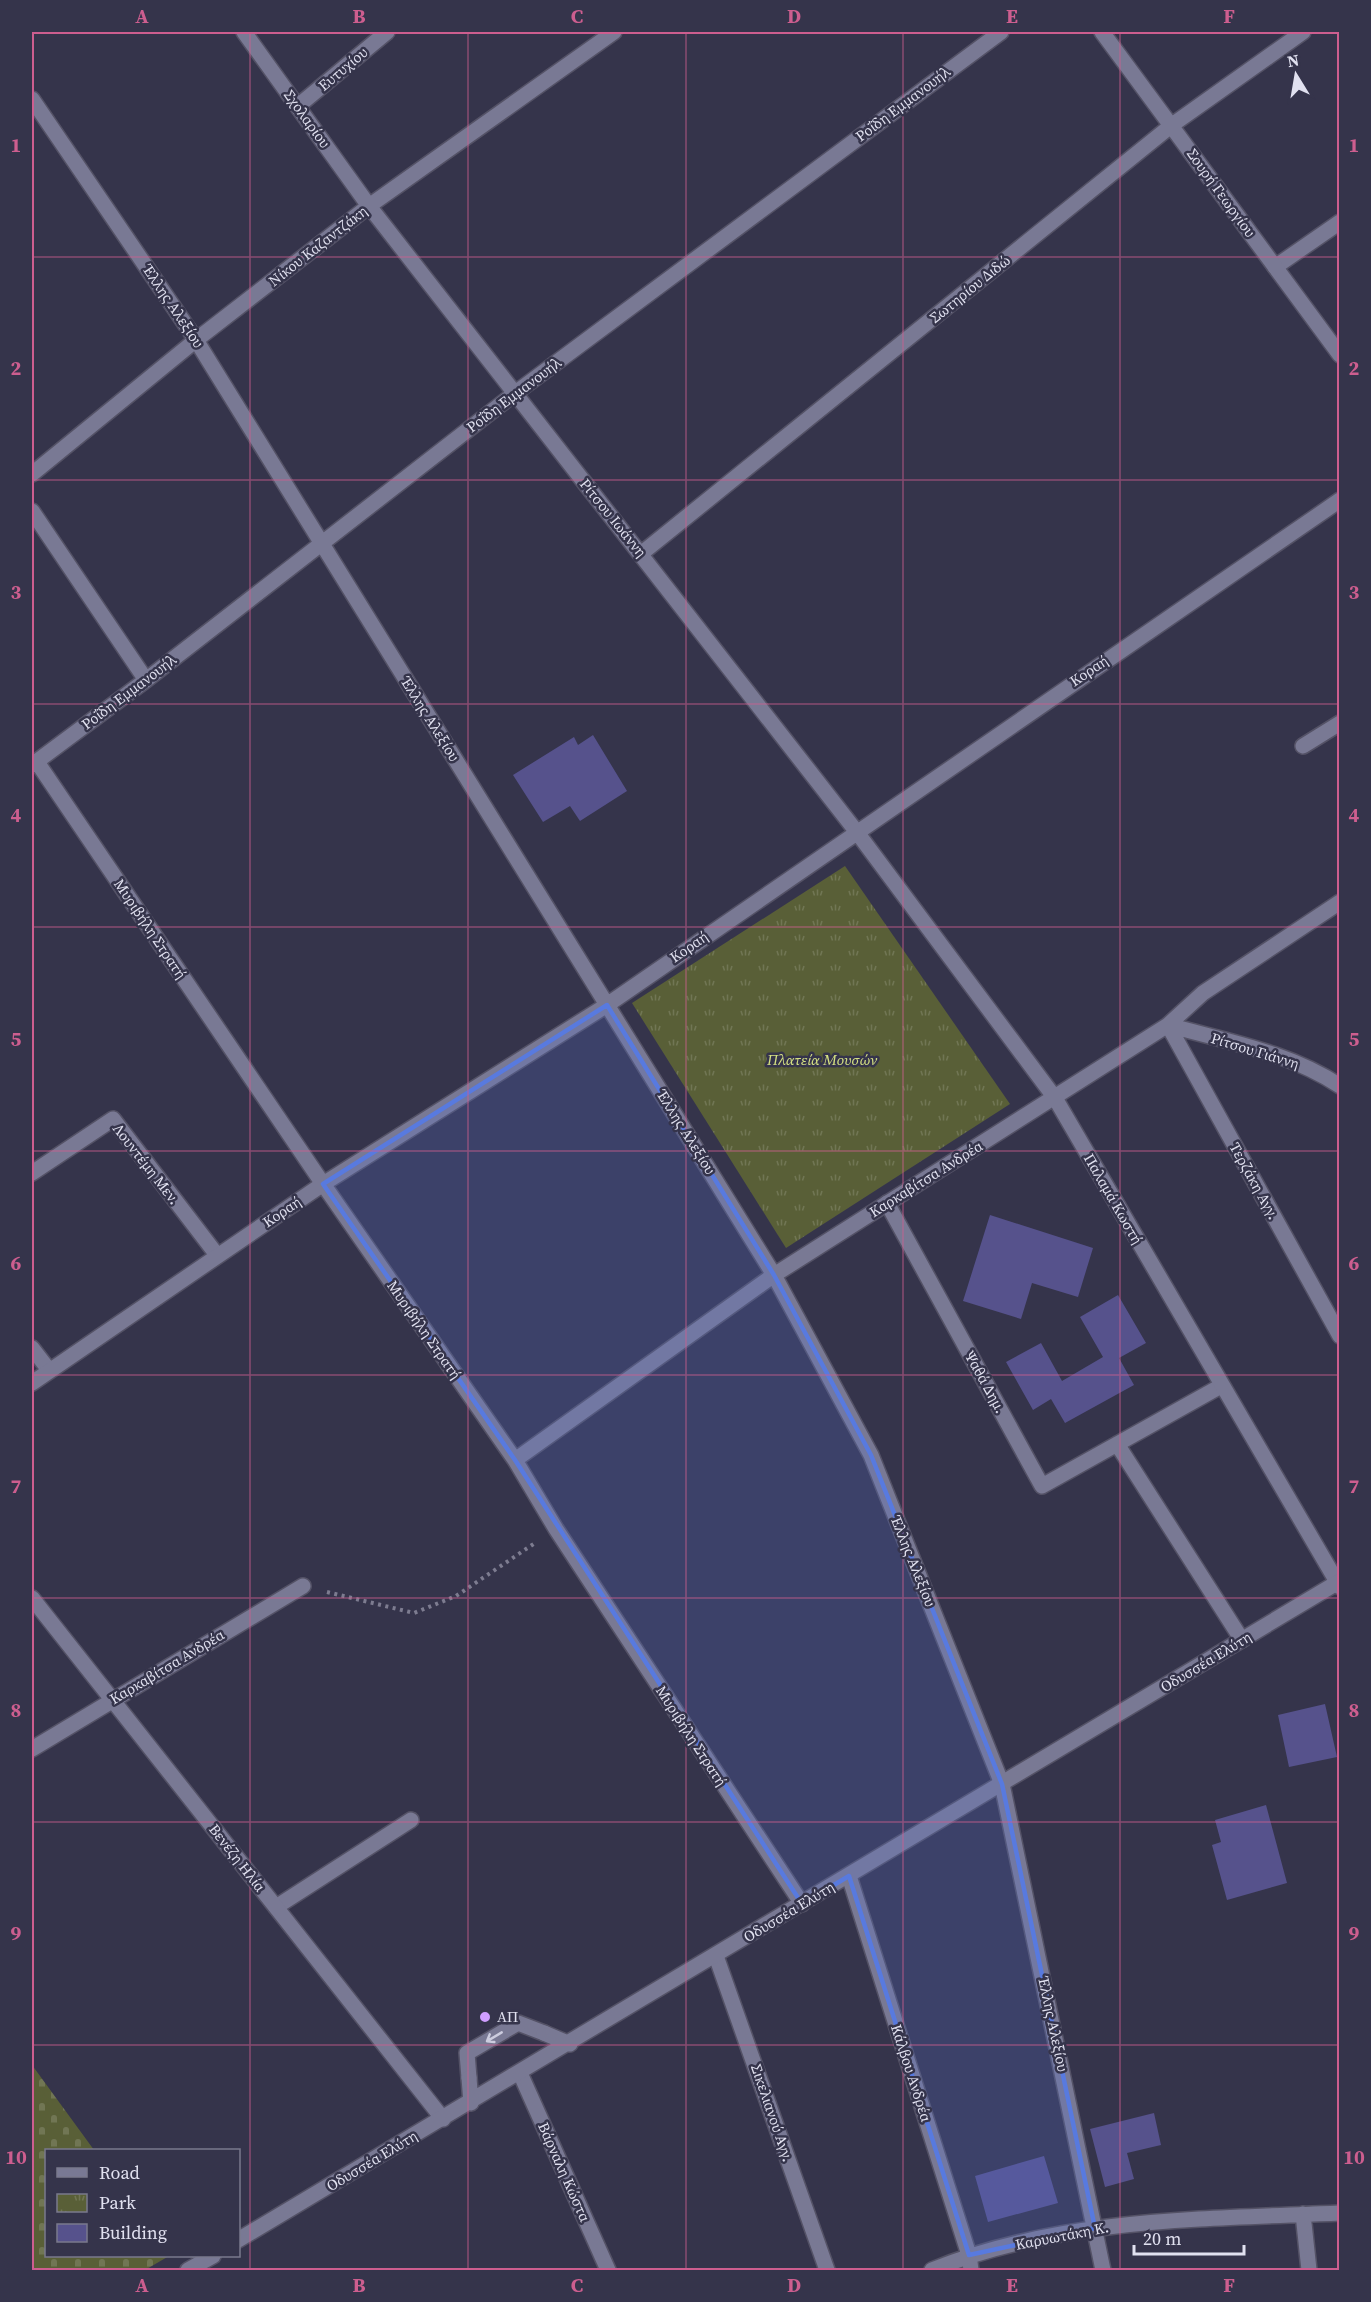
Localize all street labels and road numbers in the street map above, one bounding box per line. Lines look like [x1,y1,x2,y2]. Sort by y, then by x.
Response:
street label: Ευτυχίου [313,42,372,96]
street label: Ροΐδη Εμμανουήλ [851,60,955,146]
street label: Σχολαρίου [279,85,336,152]
street label: Σουρή Γεωργίου [1182,144,1261,241]
street label: Νίκου Καζαντζάκη [264,200,372,291]
street label: Σωτηρίου Διδώ [925,250,1014,328]
street label: Έλλης Αλεξίου [137,259,209,352]
street label: Ροΐδη Εμμανουήλ [462,351,566,437]
street label: Ρίτσου Ιωάννη [575,474,652,561]
street label: Ροΐδη Εμμανουήλ [77,648,181,734]
street label: Κοραή [1065,650,1112,691]
street label: Έλλης Αλεξίου [395,671,465,766]
street label: Μυριβήλη Στρατή [109,875,192,983]
street label: Κοραή [665,926,712,967]
street label: Ρίτσου Γιάννη [1208,1027,1302,1074]
street label: Έλλης Αλεξίου [651,1084,721,1179]
street label: Λουντέμη Μεν. [108,1119,185,1209]
street label: Καρκαβίτσα Ανδρέα [865,1135,987,1222]
street label: Τερζάκη Αγγ. [1225,1138,1284,1223]
street label: Παλαμά Κωστή [1079,1149,1148,1248]
street label: Κοραή [258,1191,305,1232]
street label: Μυριβήλη Στρατή [382,1276,466,1383]
street label: Ψαθά Δημ. [960,1347,1011,1417]
street label: Έλλης Αλεξίου [885,1511,941,1610]
street label: Καρκαβίτσα Ανδρέα [106,1624,229,1709]
street label: Οδυσσέα Ελύτη [1156,1626,1255,1697]
street label: Μυριβήλη Στρατή [651,1681,732,1790]
street label: Βενέζη Ηλία [204,1819,271,1897]
street label: Οδυσσέα Ελύτη [739,1876,838,1947]
street label: Έλλης Αλεξίου [1033,1973,1074,2074]
street label: Κάλβου Ανδρέα [886,2022,937,2125]
street label: Σικελιανού Αγγ. [746,2061,799,2164]
street label: Βάρναλη Κώστα [533,2119,596,2225]
street label: Οδυσσέα Ελύτη [322,2125,421,2196]
street label: Καρυωτάκη Κ. [1013,2216,1110,2255]

